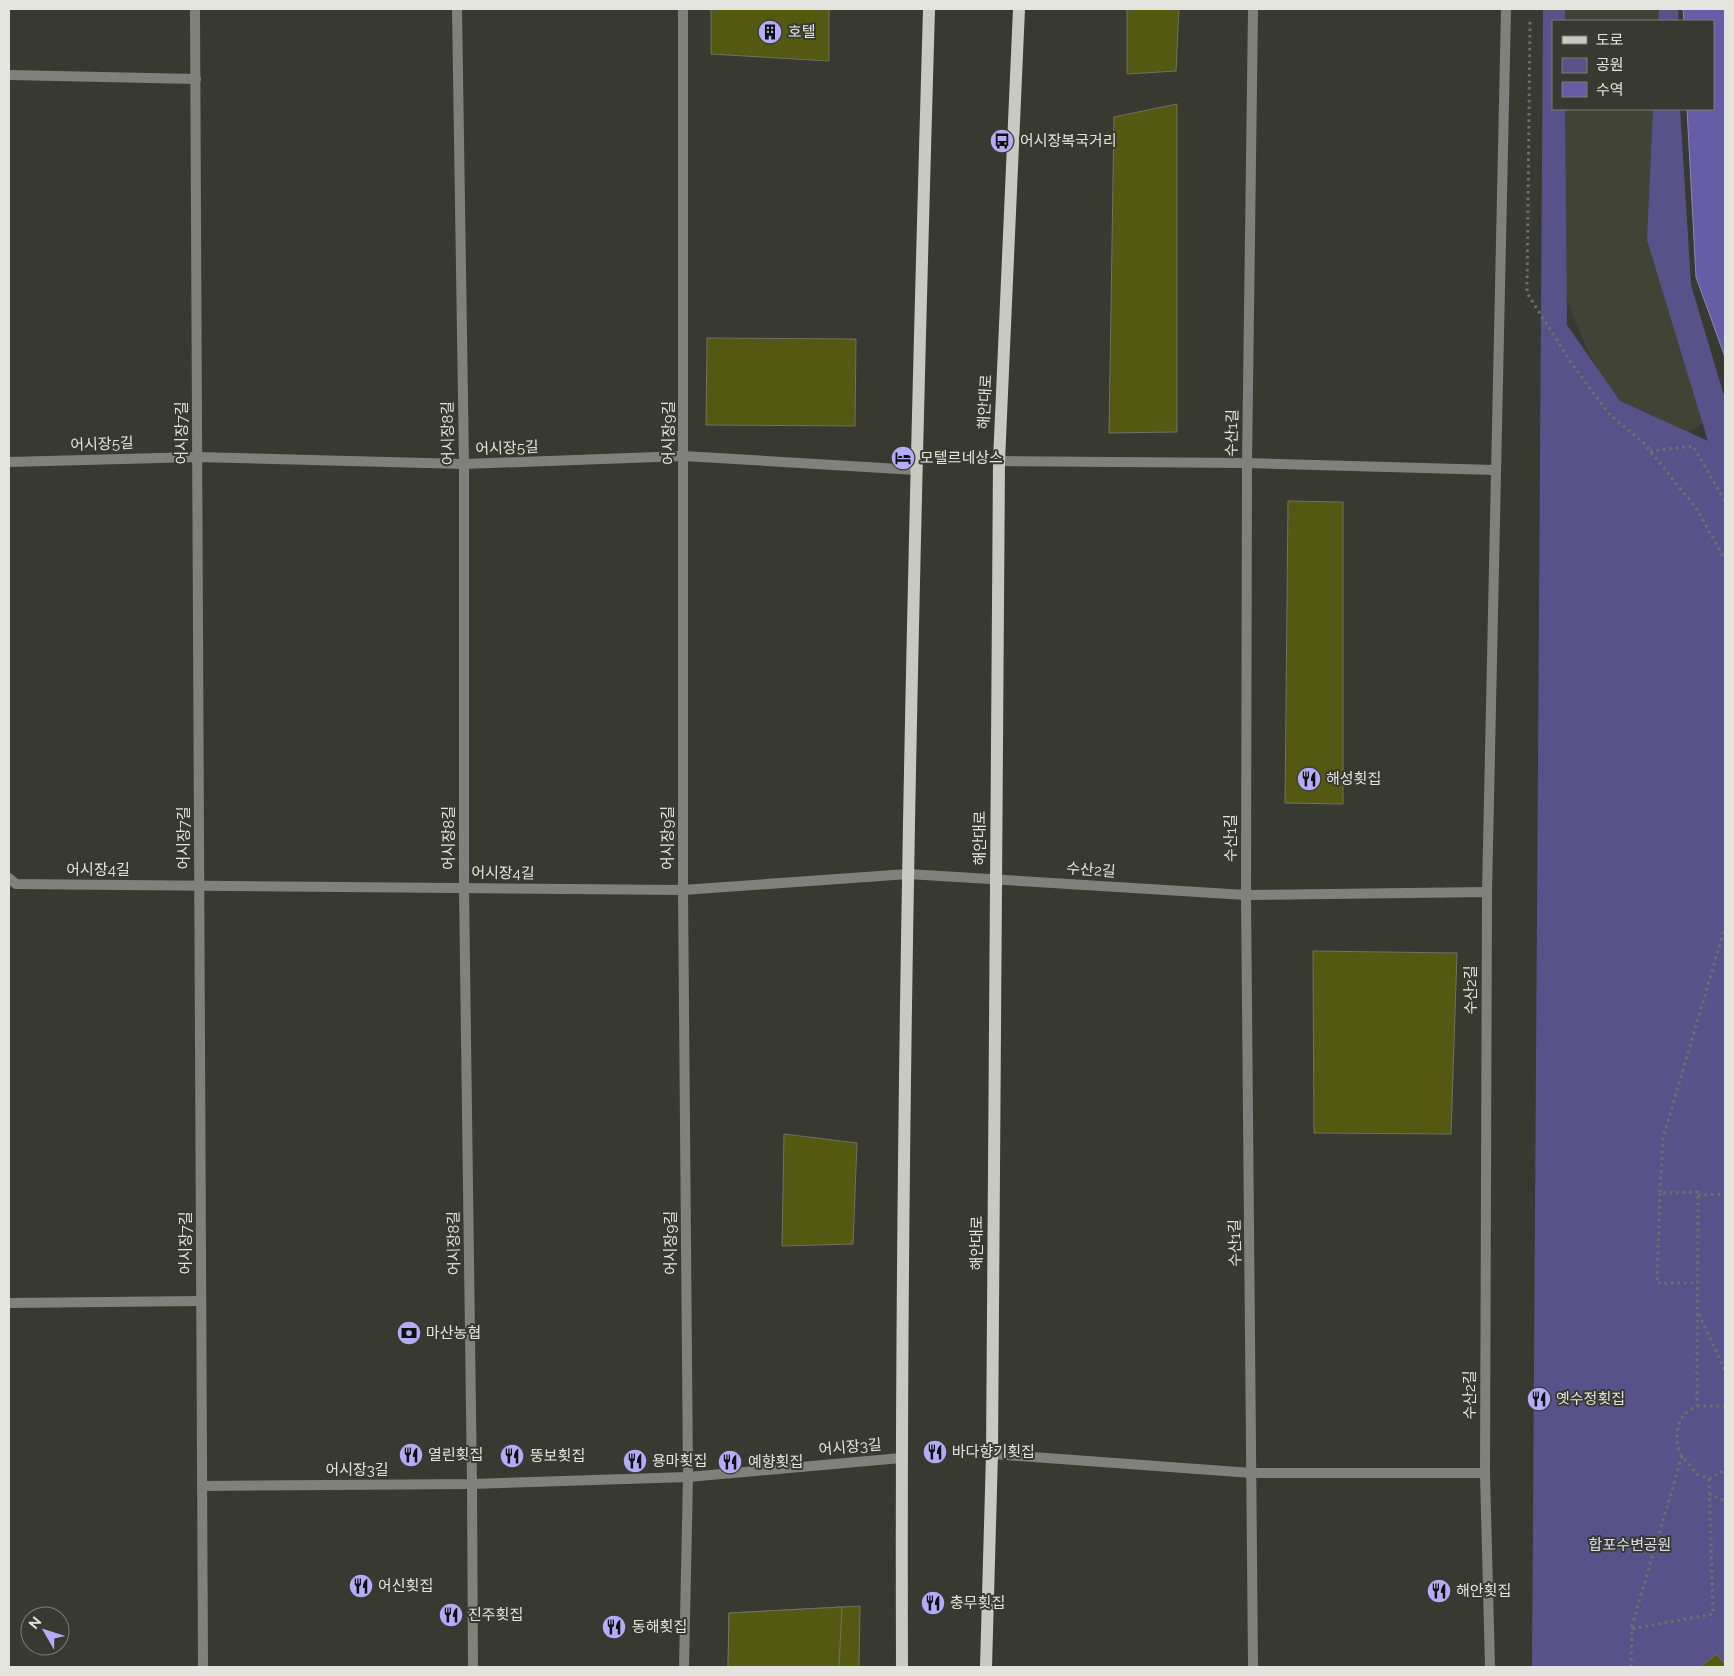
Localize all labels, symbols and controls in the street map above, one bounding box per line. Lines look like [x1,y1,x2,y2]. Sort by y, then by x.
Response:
building icon: 호텔 [757,19,783,45]
legend [1552,20,1714,110]
place label: 호텔 [788,23,816,41]
text: 도로 [1596,31,1624,49]
text: 공원 [1596,56,1624,74]
text: 수역 [1596,81,1624,99]
bus stop icon: 어시장복국거리 [989,128,1015,154]
place label: 어시장복국거리 [1020,132,1117,150]
street label: 해안대로 [975,374,995,430]
street label: 어시장7길 [173,401,191,465]
street label: 어시장8길 [438,401,458,465]
street label: 어시장9길 [660,401,678,465]
street label: 수산1길 [1223,409,1241,457]
street label: 어시장5길 [70,434,134,454]
street label: 어시장5길 [475,438,539,458]
hotel icon: 모텔르네상스 [890,445,916,471]
place label: 모텔르네상스 [920,449,1003,467]
restaurant icon: 해성횟집 [1296,766,1322,792]
place label: 해성횟집 [1326,770,1381,788]
street label: 어시장7길 [175,806,193,870]
street label: 어시장8길 [440,806,458,870]
street label: 어시장9길 [659,806,677,870]
street label: 해안대로 [971,810,989,866]
street label: 수산1길 [1222,814,1240,862]
street label: 수산2길 [1066,859,1116,881]
street label: 어시장4길 [66,861,130,879]
street label: 어시장4길 [471,863,535,883]
street label: 수산2길 [1462,965,1480,1015]
street label: 어시장7길 [177,1211,195,1275]
street label: 어시장8길 [444,1211,464,1275]
street label: 어시장9길 [662,1211,680,1275]
street label: 해안대로 [968,1215,986,1271]
street label: 수산1길 [1226,1219,1244,1267]
bank icon: 마산농협 [396,1320,422,1346]
place label: 마산농협 [426,1324,481,1342]
street label: 수산2길 [1461,1370,1479,1420]
restaurant icon: 옛수정횟집 [1526,1386,1552,1412]
place label: 옛수정횟집 [1556,1390,1625,1408]
street label: 어시장3길 [818,1435,882,1459]
restaurant icon: 바다향기횟집 [922,1439,948,1465]
restaurant icon: 열린횟집 [398,1442,424,1468]
restaurant icon: 뚱보횟집 [499,1443,525,1469]
place label: 바다향기횟집 [952,1443,1035,1461]
place label: 열린횟집 [428,1446,483,1464]
place label: 뚱보횟집 [530,1447,585,1465]
restaurant icon: 용마횟집 [622,1448,648,1474]
restaurant icon: 예향횟집 [717,1449,743,1475]
place label: 용마횟집 [652,1452,707,1470]
place label: 예향횟집 [748,1453,803,1471]
street label: 어시장3길 [325,1461,389,1479]
park label: 합포수변공원 [1589,1536,1671,1554]
restaurant icon: 어신횟집 [348,1573,374,1599]
place label: 어신횟집 [378,1577,433,1595]
restaurant icon: 해안횟집 [1426,1578,1452,1604]
place label: 해안횟집 [1456,1582,1511,1600]
restaurant icon: 충무횟집 [920,1590,946,1616]
place label: 충무횟집 [950,1594,1005,1612]
restaurant icon: 진주횟집 [438,1602,464,1628]
north arrow [20,1606,70,1656]
place label: 진주횟집 [468,1606,523,1624]
text: N [25,1614,44,1632]
restaurant icon: 동해횟집 [601,1614,627,1640]
place label: 동해횟집 [632,1618,687,1636]

